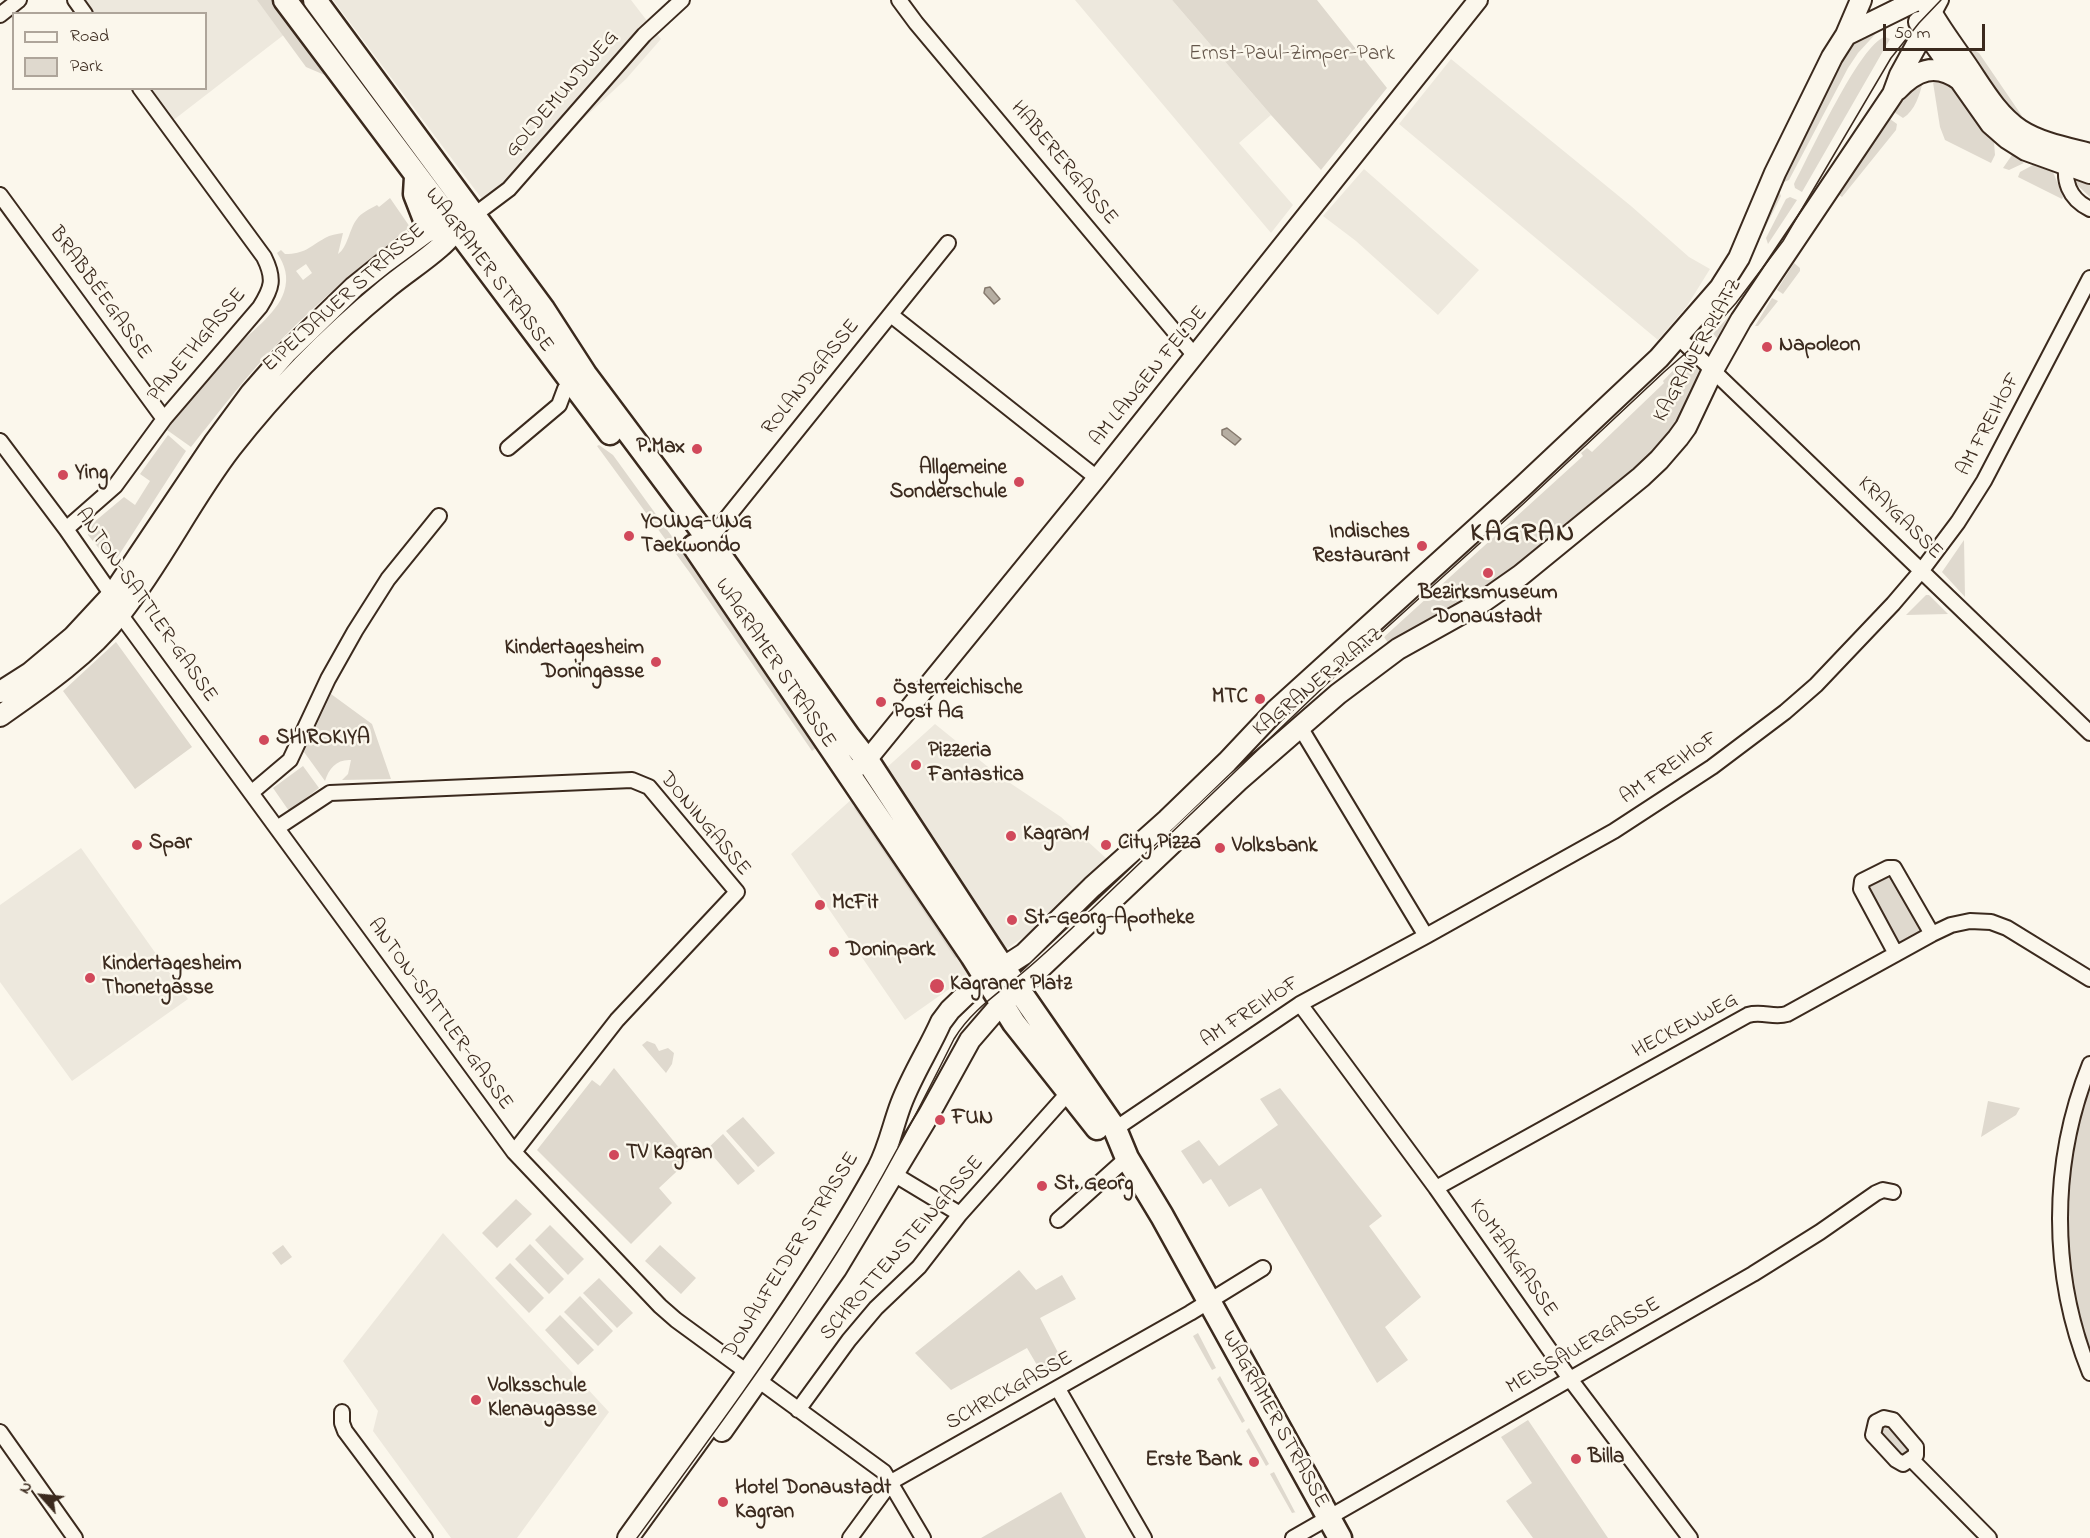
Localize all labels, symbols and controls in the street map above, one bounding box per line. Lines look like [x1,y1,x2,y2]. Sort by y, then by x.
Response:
legend [12,12,207,90]
scale bar [1886,12,1988,50]
text: 50 m [1894,21,1931,47]
text: Road [70,24,109,50]
street label: GOLDEMUNDWEG [501,26,625,164]
park label: Ernst-Paul-Zimper-Park [1189,43,1395,69]
text: Park [70,54,103,80]
street label: HABERERGASSE [1004,97,1122,231]
street label: WAGRAMER STRASSE [418,184,558,358]
street label: EIPELDAUER STRASSE [259,219,431,379]
street label: BRABBÉEGASSE [42,223,156,365]
street label: KAGRANER PLATZ [1649,275,1749,427]
street label: PANETHGASSE [143,284,253,408]
street label: AM LANGEN FELDE [1086,302,1214,452]
street label: ROLANDGASSE [758,315,866,441]
place label: Napoleon [1779,334,1860,360]
marker: Napoleon [1760,340,1774,354]
street label: AM FREIHOF [1952,369,2028,481]
place label: P.Max [636,436,685,462]
marker: P.Max [690,442,704,456]
place label: Allgemeine Sonderschule [890,457,1007,507]
place label: Ying [75,462,108,488]
marker: Ying [56,468,70,482]
street label: KRAYGASSE [1851,472,1947,566]
marker: Allgemeine Sonderschule [1012,475,1026,489]
street label: ANTON-SATTLER-GASSE [68,504,222,708]
place label: YOUNG-UNG Taekwondo [641,511,752,561]
district label: KAGRAN [1470,520,1576,552]
place label: Indisches Restaurant [1313,521,1410,571]
marker: YOUNG-UNG Taekwondo [622,529,636,543]
marker: Indisches Restaurant [1415,539,1429,553]
marker: Bezirksmuseum Donaustadt [1481,566,1495,580]
street label: WAGRAMER STRASSE [708,574,840,754]
place label: Bezirksmuseum Donaustadt [1418,582,1558,632]
street label: KAGRANER PLATZ [1249,623,1389,743]
place label: Kindertagesheim Doningasse [505,637,644,687]
marker: Kindertagesheim Doningasse [649,655,663,669]
place label: Österreichische Post AG [893,677,1023,727]
place label: MTC [1212,686,1248,712]
marker: MTC [1253,692,1267,706]
marker: Österreichische Post AG [874,695,888,709]
place label: SHIROKIYA [276,727,370,753]
street label: AM FREIHOF [1616,727,1724,811]
marker: SHIROKIYA [257,733,271,747]
place label: Pizzeria Fantastica [928,740,1024,790]
marker: Pizzeria Fantastica [909,758,923,772]
street label: DONINGASSE [653,768,755,882]
place label: Kagran1 [1023,823,1089,849]
marker: Kagran1 [1004,829,1018,843]
place label: Spar [149,832,192,858]
place label: City Pizza [1118,832,1201,858]
place label: Volksbank [1232,835,1318,861]
marker: Spar [130,838,144,852]
marker: City Pizza [1099,838,1113,852]
marker: Volksbank [1213,841,1227,855]
place label: McFit [832,892,879,918]
marker: McFit [813,898,827,912]
place label: St.-Georg-Apotheke [1024,907,1194,933]
marker: St.-Georg-Apotheke [1005,913,1019,927]
street label: ANTON-SATTLER-GASSE [361,914,517,1116]
place label: Doninpark [846,939,935,965]
marker: Doninpark [827,945,841,959]
place label: Kindertagesheim Thonetgasse [102,953,241,1003]
marker: Kindertagesheim Thonetgasse [83,971,97,985]
street label: AM FREIHOF [1197,972,1305,1054]
place label: Kagraner Platz [950,973,1072,999]
marker: Kagraner Platz [928,977,946,995]
street label: HECKENWEG [1629,989,1743,1065]
place label: FUN [952,1107,993,1133]
marker: FUN [933,1113,947,1127]
place label: TV Kagran [626,1142,712,1168]
marker: TV Kagran [607,1148,621,1162]
street label: DONAUFELDER STRASSE [718,1148,866,1364]
street label: SCHROTTENSTEINGASSE [816,1151,990,1347]
place label: St. Georg [1054,1173,1134,1199]
marker: St. Georg [1035,1179,1049,1193]
street label: KOMZAKGASSE [1462,1195,1562,1323]
street label: MEISSAUERGASSE [1502,1293,1666,1401]
street label: WAGRAMER STRASSE [1215,1327,1333,1513]
street label: SCHRICKGASSE [942,1347,1078,1437]
place label: Volksschule Klenaugasse [488,1375,596,1425]
marker: Volksschule Klenaugasse [469,1393,483,1407]
place label: Billa [1588,1446,1624,1472]
place label: Erste Bank [1145,1449,1242,1475]
marker: Billa [1569,1452,1583,1466]
marker: Erste Bank [1247,1455,1261,1469]
north arrow [12,1466,72,1526]
place label: Hotel Donaustadt Kagran [735,1477,891,1527]
text: N [13,1478,39,1498]
marker: Hotel Donaustadt Kagran [716,1495,730,1509]

